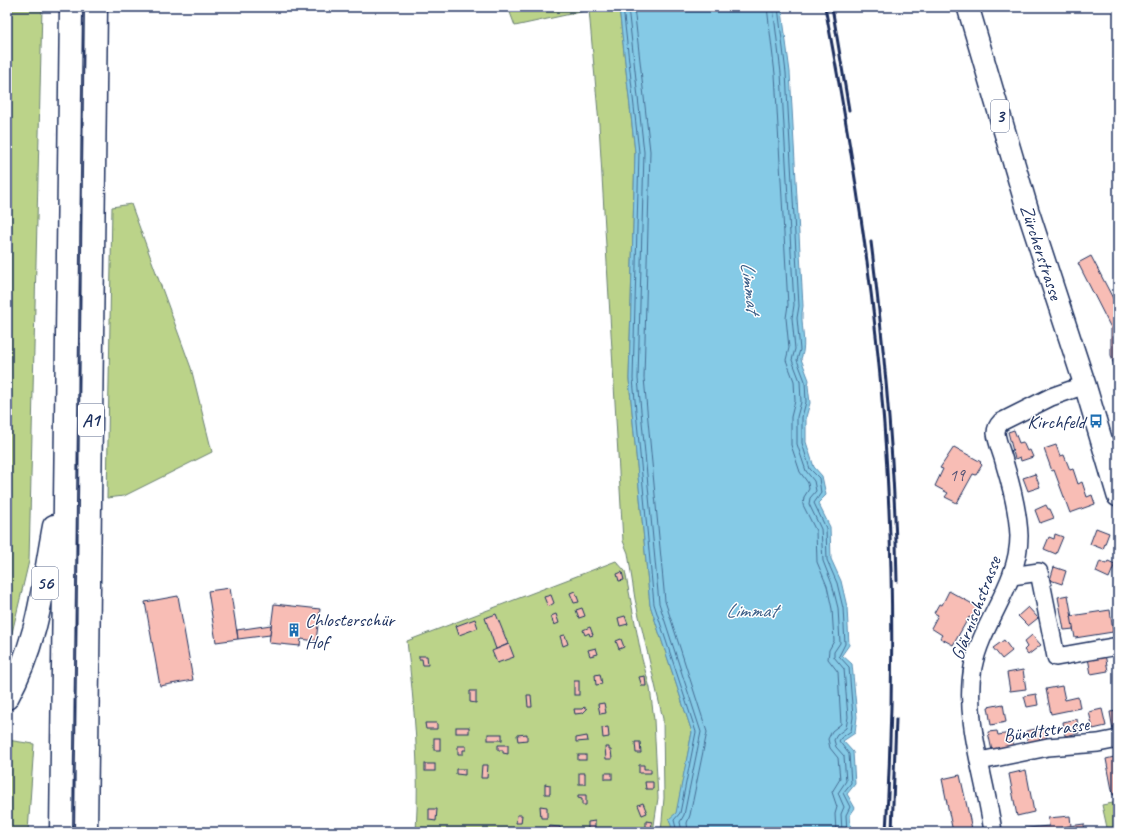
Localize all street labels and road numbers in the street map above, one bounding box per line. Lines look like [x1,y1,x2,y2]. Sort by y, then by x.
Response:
road number: 3 [991,100,1009,132]
street label: Zürcherstrasse [1014,202,1068,305]
road number: A1 [78,404,104,436]
street label: Glärnischstrasse [945,552,1007,663]
road number: 56 [32,567,58,599]
street label: Bündtstrasse [1002,712,1092,748]

